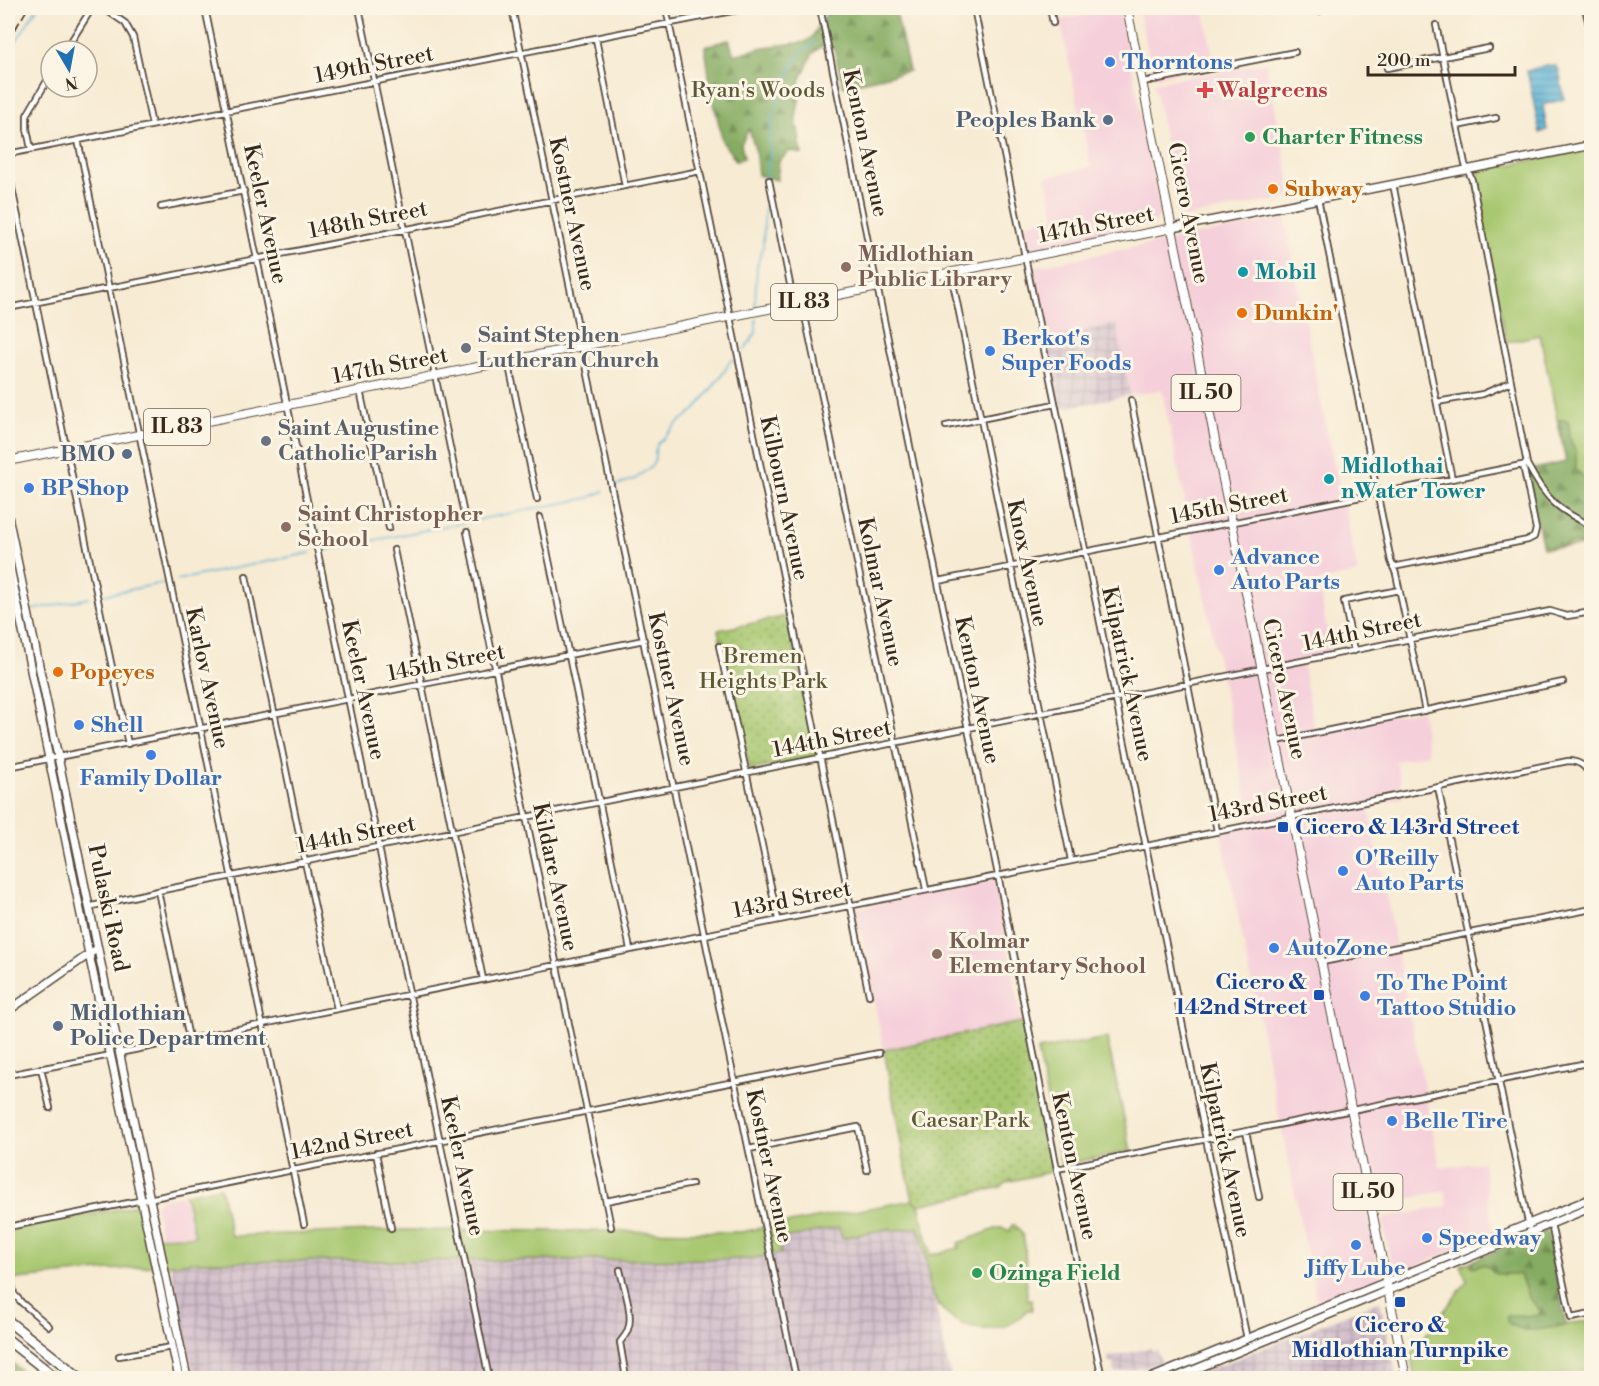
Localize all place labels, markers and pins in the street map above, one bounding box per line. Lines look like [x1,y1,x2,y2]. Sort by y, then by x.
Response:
place label: Thorntons [1122,49,1233,76]
marker: Thorntons [1103,55,1117,69]
place label: Walgreens [1216,77,1328,104]
marker: Walgreens [1198,83,1212,97]
place label: Peoples Bank [956,107,1096,134]
marker: Peoples Bank [1101,113,1115,127]
place label: Charter Fitness [1262,124,1423,151]
marker: Charter Fitness [1243,130,1257,144]
place label: Subway [1285,176,1364,203]
marker: Subway [1266,182,1280,196]
place label: Midlothian Public Library [858,241,1013,293]
place label: Mobil [1255,259,1316,286]
marker: Midlothian Public Library [839,260,853,274]
marker: Mobil [1236,265,1250,279]
place label: Dunkin' [1254,300,1338,327]
marker: Dunkin' [1235,306,1249,320]
place label: Saint Stephen Lutheran Church [478,322,659,374]
place label: Berkot's Super Foods [1002,325,1131,377]
marker: Saint Stephen Lutheran Church [459,341,473,355]
marker: Berkot's Super Foods [983,344,997,358]
place label: Saint Augustine Catholic Parish [278,415,439,467]
marker: Saint Augustine Catholic Parish [259,434,273,448]
place label: BMO [60,441,115,468]
marker: BMO [120,447,134,461]
place label: Midlothai nWater Tower [1341,453,1486,505]
marker: Midlothai nWater Tower [1322,472,1336,486]
place label: BP Shop [41,475,130,502]
marker: BP Shop [22,481,36,495]
place label: Saint Christopher School [298,501,483,553]
marker: Saint Christopher School [279,520,293,534]
place label: Advance Auto Parts [1230,544,1340,596]
marker: Advance Auto Parts [1212,563,1226,577]
place label: Popeyes [70,659,155,686]
marker: Popeyes [51,665,65,679]
place label: Shell [91,712,143,739]
marker: Shell [72,718,86,732]
marker: Family Dollar [144,748,158,762]
place label: Family Dollar [80,765,222,792]
place label: Cicero & 143rd Street [1295,814,1519,841]
marker: Cicero & 143rd Street [1276,820,1290,834]
place label: O'Reilly Auto Parts [1354,845,1464,897]
marker: O'Reilly Auto Parts [1336,864,1350,878]
place label: Kolmar Elementary School [949,928,1146,980]
place label: AutoZone [1285,935,1388,962]
marker: AutoZone [1267,941,1281,955]
marker: Kolmar Elementary School [930,947,944,961]
place label: Cicero & 142nd Street [1175,969,1308,1021]
place label: To The Point Tattoo Studio [1377,970,1516,1022]
marker: Cicero & 142nd Street [1312,988,1326,1002]
marker: To The Point Tattoo Studio [1358,989,1372,1003]
place label: Midlothian Police Department [70,1000,266,1052]
marker: Midlothian Police Department [51,1019,65,1033]
place label: Belle Tire [1404,1108,1508,1135]
marker: Belle Tire [1385,1114,1399,1128]
place label: Speedway [1439,1225,1542,1252]
marker: Speedway [1420,1231,1434,1245]
marker: Jiffy Lube [1349,1238,1363,1252]
place label: Jiffy Lube [1304,1255,1406,1282]
place label: Ozinga Field [989,1260,1121,1287]
marker: Ozinga Field [970,1266,984,1280]
marker: Cicero & Midlothian Turnpike [1393,1295,1407,1309]
place label: Cicero & Midlothian Turnpike [1291,1312,1509,1364]

